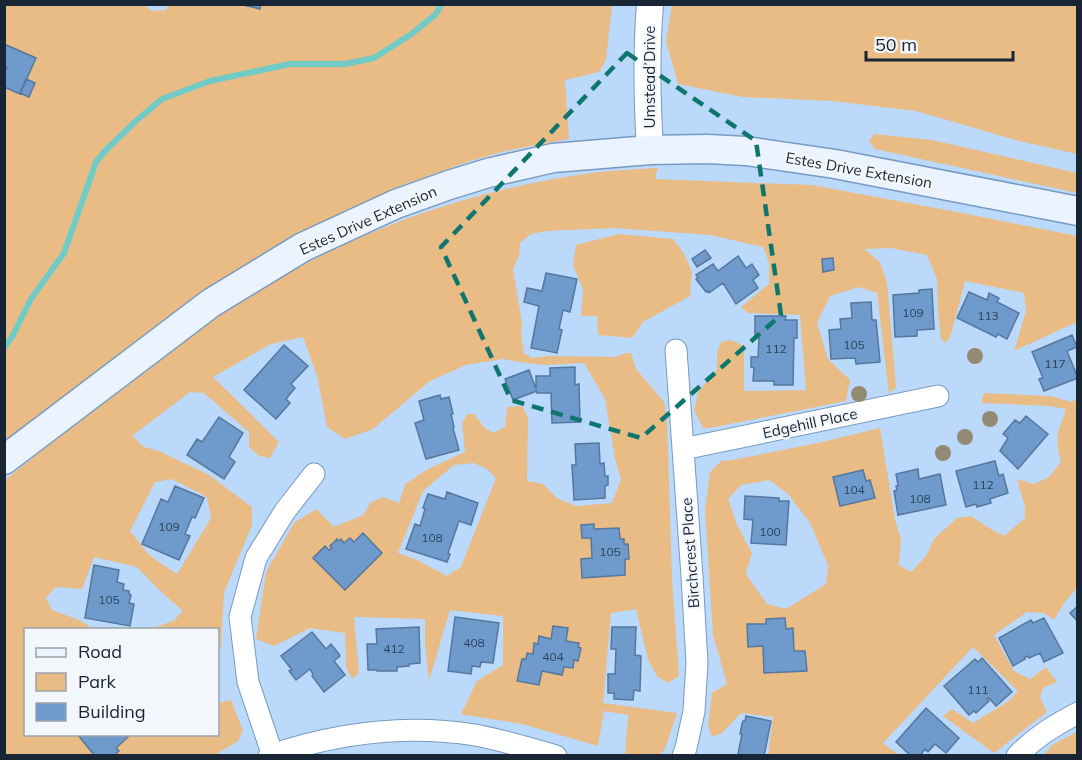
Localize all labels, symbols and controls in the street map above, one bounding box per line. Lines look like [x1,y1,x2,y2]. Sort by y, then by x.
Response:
scale bar [866,24,1013,62]
street label: Umstead Drive [640,26,659,128]
text: 50 m [875,33,917,56]
street label: Estes Drive Extension [784,148,934,192]
street label: Estes Drive Extension [296,181,440,259]
house number: 109 [902,305,924,320]
house number: 113 [977,308,999,323]
house number: 105 [843,337,865,352]
house number: 112 [765,341,787,356]
house number: 117 [1044,356,1066,371]
street label: Edgehill Place [761,404,859,442]
house number: 112 [972,477,994,492]
house number: 104 [843,482,865,497]
house number: 108 [909,491,931,506]
street label: Birchcrest Place [677,497,703,609]
house number: 109 [158,519,180,534]
house number: 100 [759,524,781,539]
house number: 108 [421,530,443,545]
house number: 105 [599,544,621,559]
house number: 105 [98,592,120,607]
legend [24,628,219,736]
house number: 408 [463,635,485,650]
text: Road [78,640,122,663]
house number: 412 [383,641,405,656]
house number: 404 [542,649,564,664]
text: Park [78,670,117,693]
house number: 111 [967,682,989,697]
text: Building [78,700,146,723]

